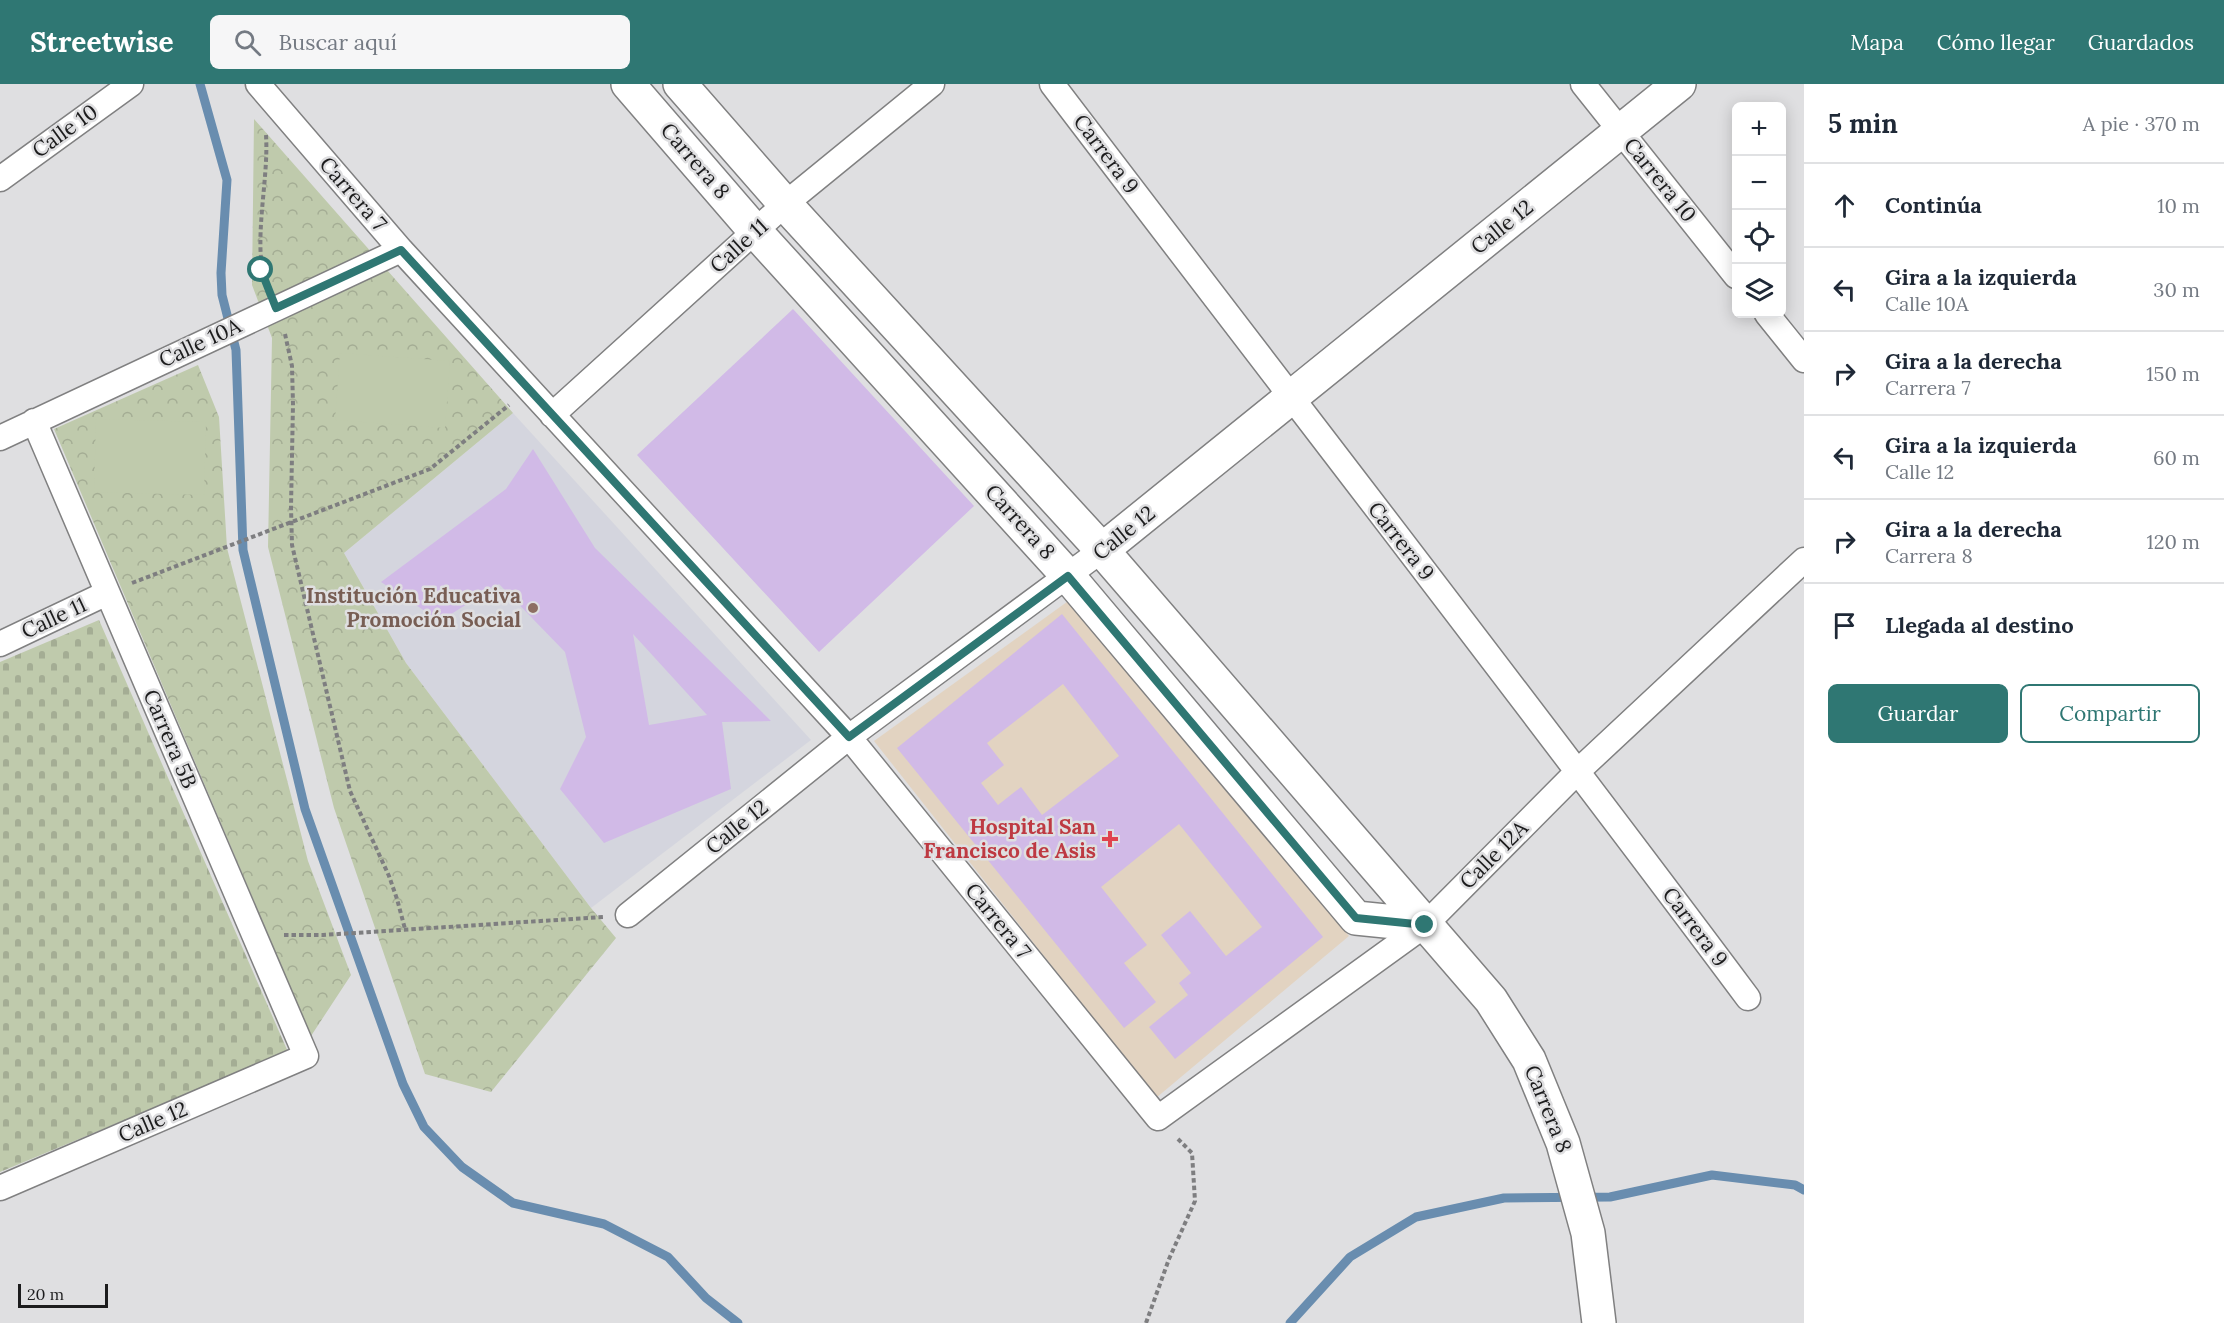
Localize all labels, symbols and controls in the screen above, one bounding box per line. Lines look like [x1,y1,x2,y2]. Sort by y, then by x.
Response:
search box [210,15,630,69]
text: Streetwise [30,24,174,60]
icon: search [231,26,264,59]
text: Buscar aquí [279,28,397,56]
text: Mapa [1850,29,1904,56]
text: Cómo llegar [1937,29,2055,56]
text: Guardados [2088,29,2194,56]
street label: Calle 10 [27,98,103,163]
map controls [1732,102,1786,318]
button: + [1732,102,1786,156]
text: 5 min [1828,107,1898,140]
street label: Carrera 9 [1068,109,1145,199]
text: A pie · 370 m [2083,111,2200,136]
street label: Carrera 8 [655,117,736,204]
street label: Carrera 10 [1618,132,1703,227]
street label: Carrera 7 [314,151,393,237]
button: − [1732,156,1786,210]
icon: ahead [1828,189,1861,222]
text: Continúa [1885,191,1982,219]
street label: Calle 12 [1465,193,1538,260]
text: 10 m [2157,193,2200,218]
button: locate [1732,210,1786,264]
street label: Calle 11 [704,212,773,279]
route start [247,256,273,282]
text: Gira a la izquierda [1885,263,2077,291]
button: layers [1732,264,1786,318]
icon: left [1828,273,1861,306]
text: 30 m [2153,277,2200,302]
text: Calle 10A [1885,291,1969,316]
street label: Calle 10A [154,311,246,373]
text: Gira a la derecha [1885,347,2062,375]
icon: right [1828,357,1861,390]
text: 150 m [2146,361,2200,386]
text: Carrera 7 [1885,375,1971,400]
text: Gira a la izquierda [1885,431,2077,459]
icon: left [1828,441,1861,474]
text: 60 m [2153,445,2200,470]
text: Calle 12 [1885,459,1954,484]
street label: Carrera 8 [980,478,1061,565]
street label: Carrera 9 [1362,496,1440,585]
street label: Calle 12 [1087,499,1160,566]
text: Gira a la derecha [1885,515,2062,543]
icon: right [1828,525,1861,558]
text: 120 m [2146,529,2200,554]
text: Carrera 8 [1885,543,1973,568]
place label: Institución Educativa Promoción Social [306,582,521,633]
street label: Calle 11 [17,591,91,644]
marker: Institución Educativa Promoción Social [526,601,540,615]
icon: arrive [1828,609,1861,642]
text: Llegada al destino [1885,611,2074,639]
button: Guardar [1828,684,2008,743]
button: Compartir [2020,684,2200,743]
street label: Carrera 5B [138,685,203,792]
street label: Calle 12 [700,793,773,860]
place label: Hospital San Francisco de Asis [923,813,1096,864]
street label: Calle 12A [1454,814,1534,895]
marker: Hospital San Francisco de Asis [1101,830,1119,848]
street label: Carrera 7 [960,877,1037,964]
street label: Carrera 9 [1657,882,1734,972]
route end [1411,911,1437,937]
street label: Carrera 8 [1519,1061,1578,1157]
street label: Calle 12 [114,1095,192,1148]
scale bar [18,1281,108,1308]
text: 20 m [27,1284,64,1304]

